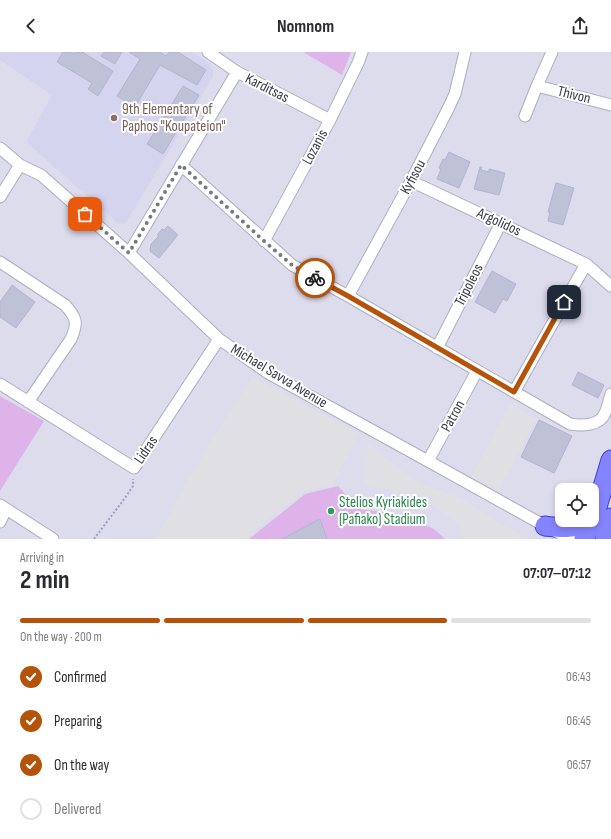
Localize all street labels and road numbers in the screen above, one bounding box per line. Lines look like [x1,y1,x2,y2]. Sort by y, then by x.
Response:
street label: Karditsas [242,69,292,107]
street label: Thivon [555,82,593,108]
street label: Lozanis [298,126,332,168]
street label: Kyfisou [396,156,430,198]
street label: Argolidos [473,203,524,240]
street label: Tripoleos [450,261,488,309]
street label: Michael Savva Avenue [227,340,331,412]
street label: Patron [437,397,469,435]
street label: Lidras [130,432,162,468]

